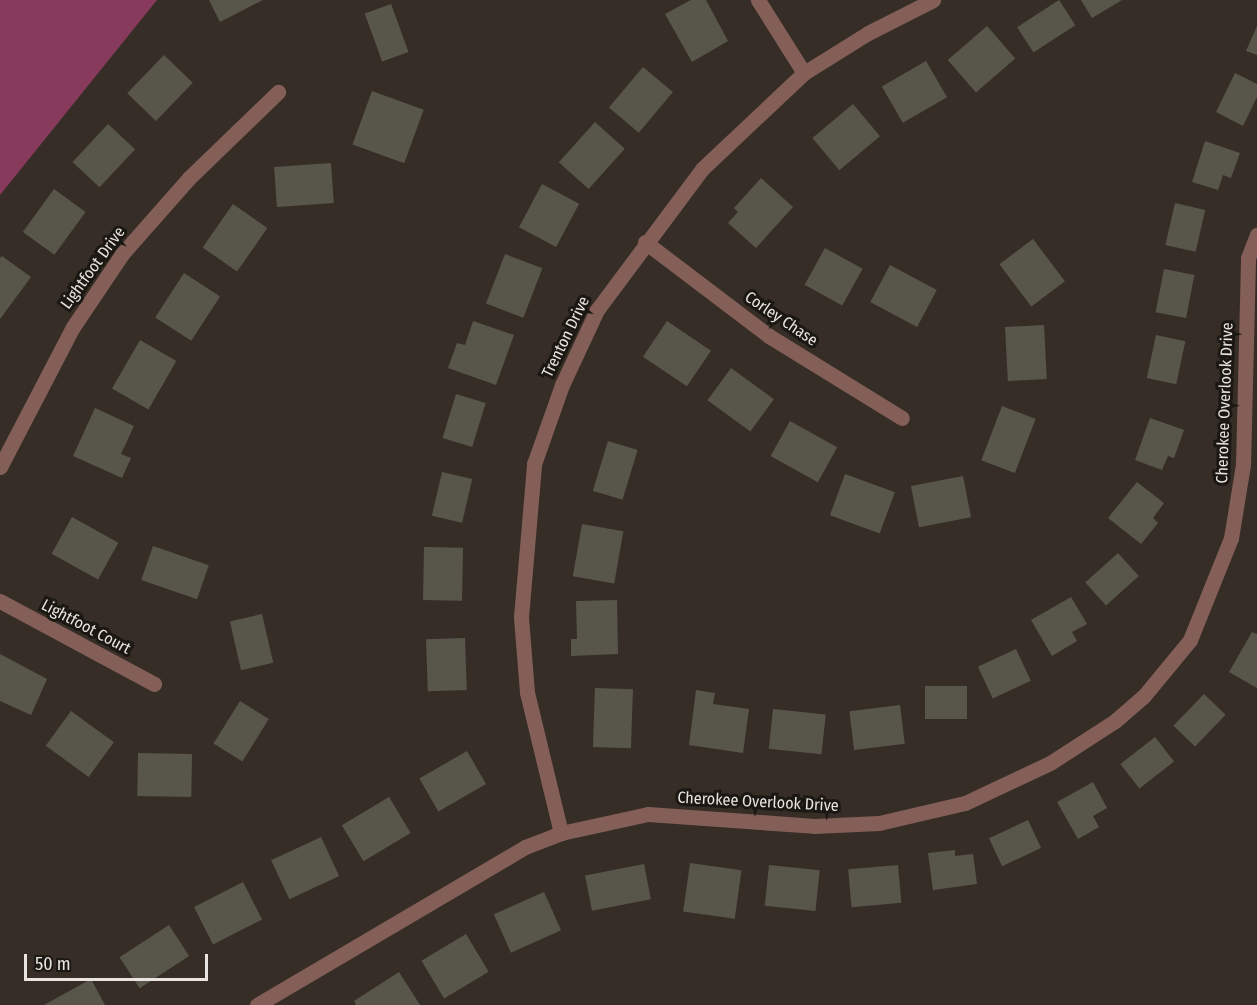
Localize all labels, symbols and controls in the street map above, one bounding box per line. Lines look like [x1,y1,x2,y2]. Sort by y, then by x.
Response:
street label: Lightfoot Drive [57,223,129,313]
street label: Corley Chase [741,288,821,350]
street label: Trenton Drive [538,293,594,381]
street label: Cherokee Overlook Drive [1213,322,1237,484]
street label: Lightfoot Court [38,595,134,659]
street label: Cherokee Overlook Drive [677,788,839,816]
scale bar [27,942,212,980]
text: 50 m [35,953,71,975]

